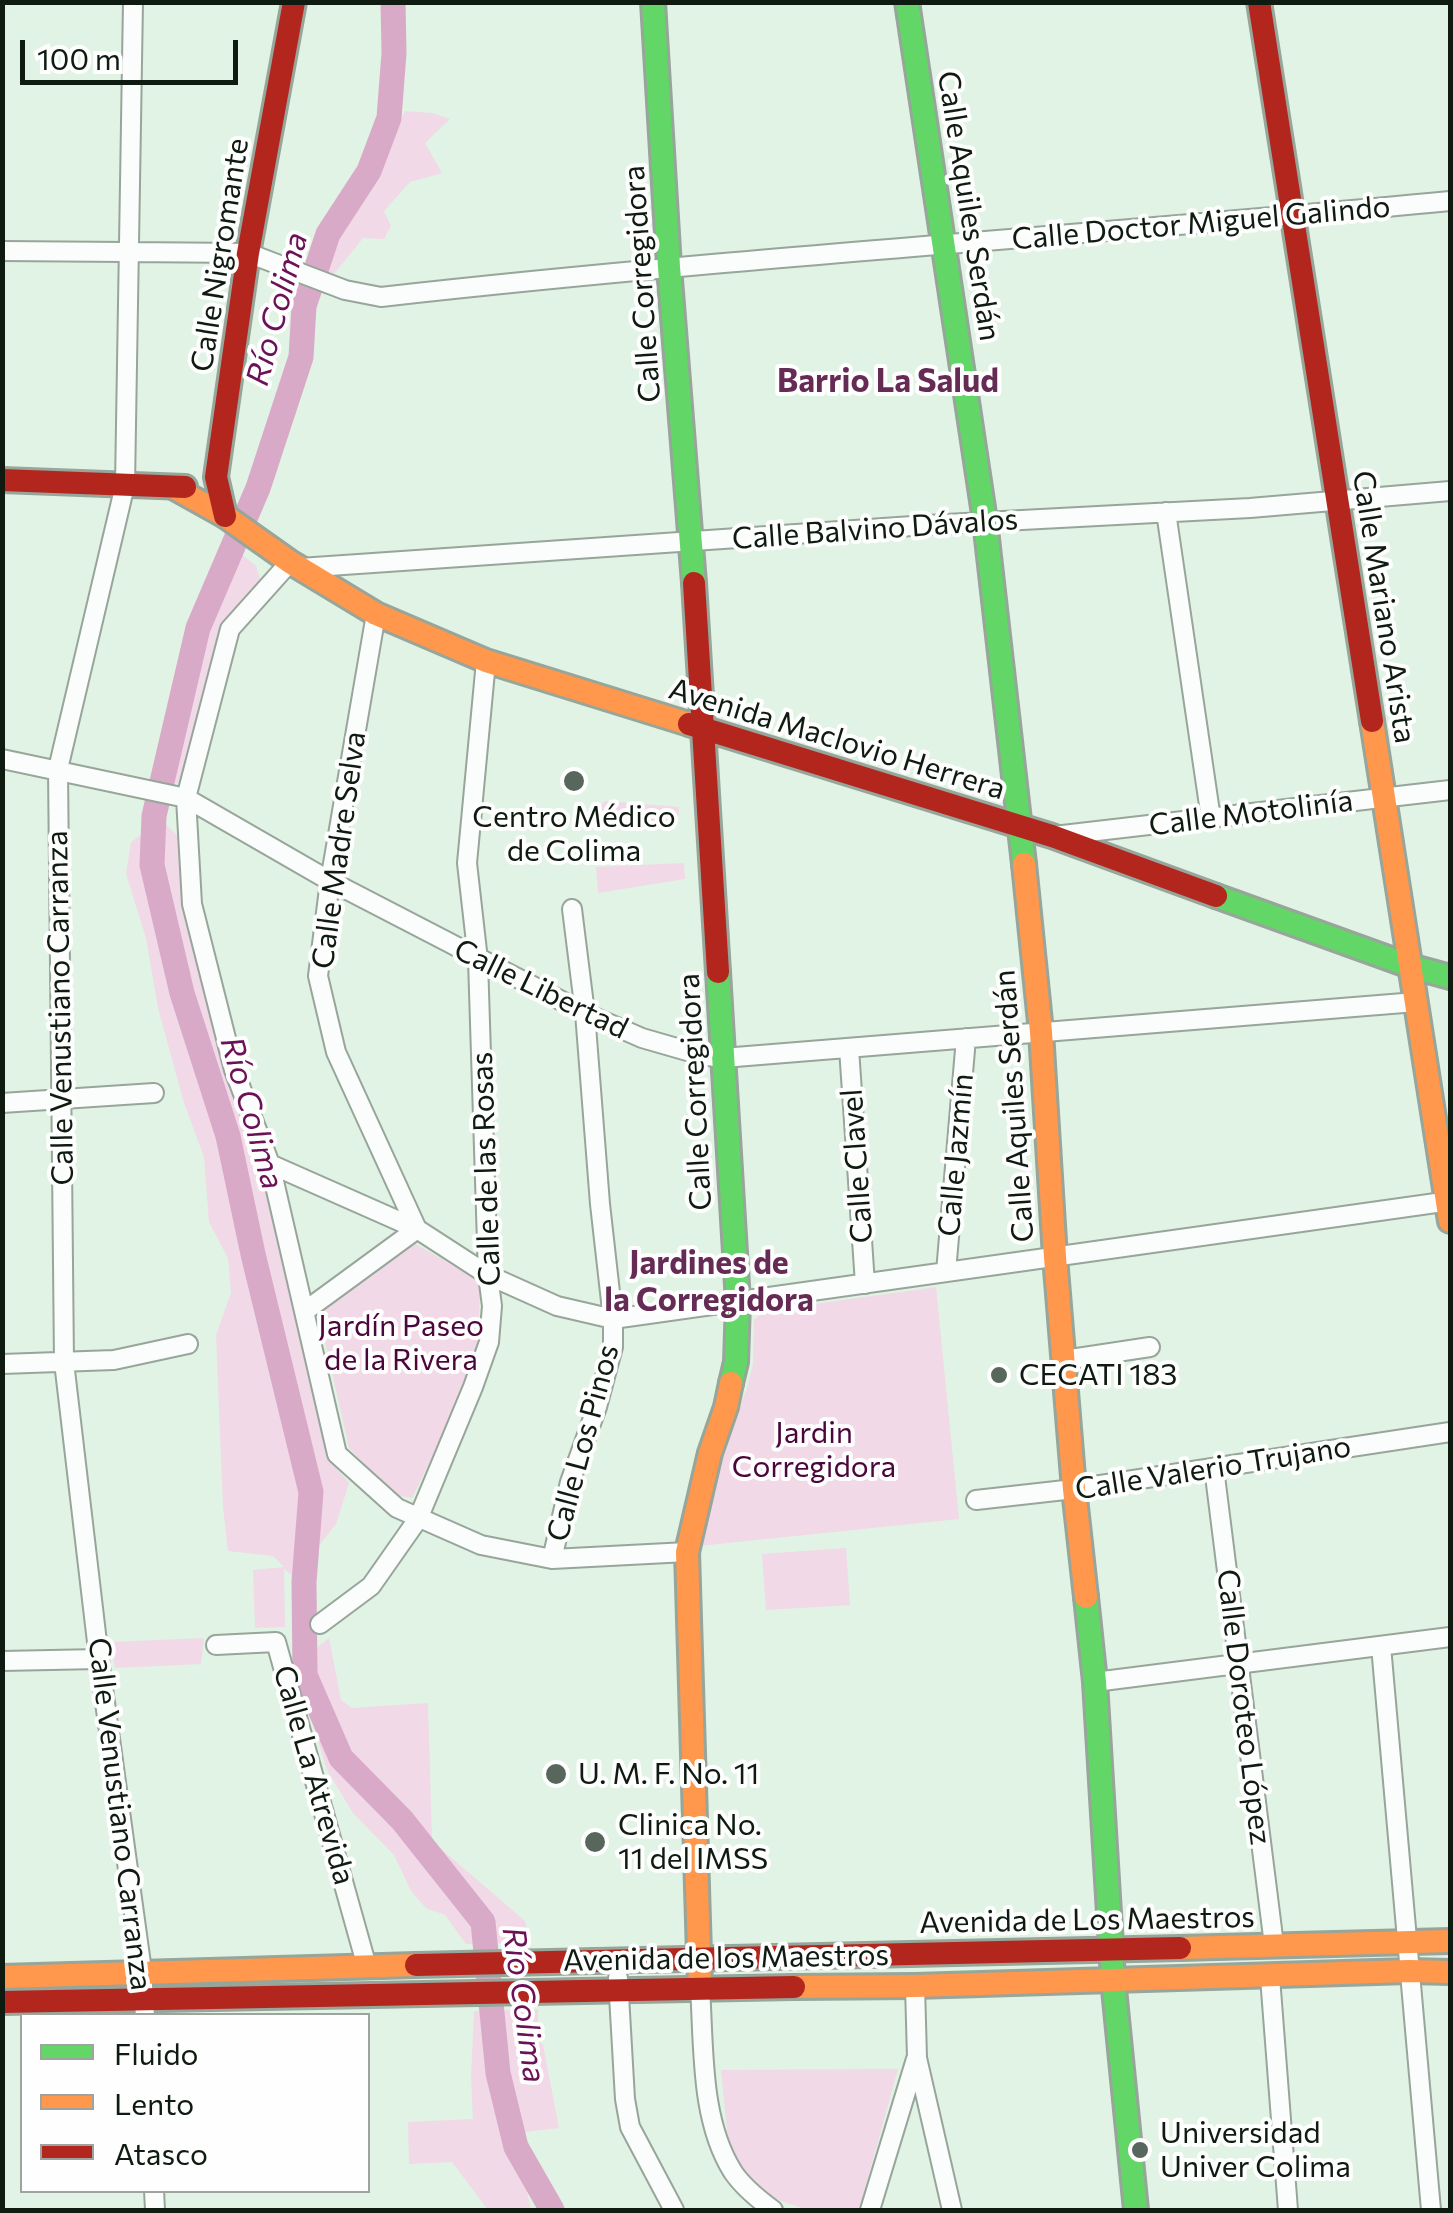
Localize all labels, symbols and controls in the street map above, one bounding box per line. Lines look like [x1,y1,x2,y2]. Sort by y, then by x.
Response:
scale bar [25,20,242,82]
text: 100 m [37,39,121,76]
street label: Calle Aquiles Serdán [930,68,1008,344]
street label: Calle Nigromante [184,136,256,374]
street label: Calle Corregidora [616,164,668,404]
street label: Calle Doctor Miguel Galindo [1010,189,1392,257]
water label: Río Colima [238,228,316,390]
district label: Barrio La Salud [777,362,999,400]
street label: Calle Mariano Arista [1345,468,1423,746]
street label: Calle Balvino Dávalos [731,501,1019,557]
street label: Avenida Maclovio Herrera [665,671,1009,807]
street label: Calle Madre Selva [305,729,373,971]
marker: Centro Médico de Colima [561,768,587,794]
street label: Calle Motolinía [1147,783,1355,843]
place label: Centro Médico de Colima [472,799,676,870]
street label: Calle Venustiano Carranza [39,830,81,1186]
street label: Calle Libertad [448,931,634,1047]
street label: Calle Aquiles Serdán [987,969,1041,1243]
street label: Calle Corregidora [671,973,719,1211]
water label: Río Colima [212,1032,292,1194]
street label: Calle de las Rosas [464,1051,508,1287]
street label: Calle Jazmín [931,1072,981,1238]
street label: Calle Clavel [834,1087,880,1245]
district label: Jardines de la Corregidora [604,1244,814,1319]
park label: Jardín Paseo de la Rivera [318,1308,484,1378]
street label: Calle Los Pinos [539,1341,627,1545]
place label: CECATI 183 [1019,1357,1177,1393]
marker: CECATI 183 [988,1364,1010,1386]
park label: Jardin Corregidora [732,1415,896,1486]
street label: Calle Valerio Trujano [1073,1428,1353,1508]
street label: Calle Doroteo López [1209,1567,1279,1847]
street label: Calle Venustiano Carranza [81,1636,159,1992]
street label: Calle La Atrevida [265,1661,363,1889]
place label: U. M. F. No. 11 [578,1756,759,1792]
marker: U. M. F. No. 11 [543,1761,569,1787]
place label: Clinica No. 11 del IMSS [618,1807,768,1878]
marker: Clinica No. 11 del IMSS [582,1829,608,1855]
street label: Avenida de Los Maestros [919,1899,1255,1941]
water label: Río Colima [494,1925,554,2085]
street label: Avenida de los Maestros [563,1937,889,1979]
legend [20,2013,370,2193]
text: Fluido [114,2034,199,2071]
text: Lento [114,2084,194,2121]
place label: Universidad Univer Colima [1160,2115,1351,2186]
text: Atasco [114,2134,208,2171]
marker: Universidad Univer Colima [1129,2139,1151,2161]

